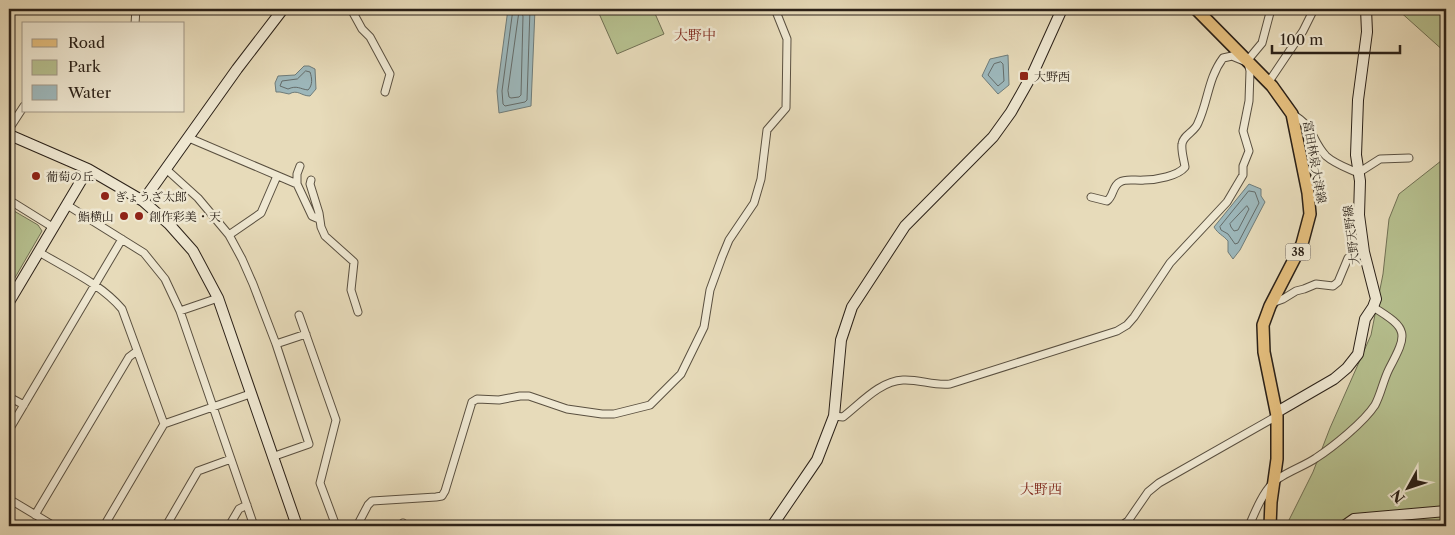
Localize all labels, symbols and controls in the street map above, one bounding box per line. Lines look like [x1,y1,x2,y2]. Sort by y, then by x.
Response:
legend [22,22,185,112]
scale bar [1272,22,1400,54]
district label: 大野中 [674,26,716,44]
text: 100 m [1280,30,1323,49]
text: Road [68,33,105,52]
text: Park [68,57,102,76]
place label: 大野西 [1034,69,1070,84]
marker: 大野西 [1018,70,1030,82]
text: Water [67,83,112,102]
street label: 富田林泉大津線 [1300,119,1330,205]
place label: 葡萄の丘 [46,169,94,184]
marker: 葡萄の丘 [30,170,42,182]
place label: ぎょうざ太郎 [115,189,187,204]
marker: ぎょうざ太郎 [99,190,111,202]
street label: 大野天野線 [1340,204,1362,266]
place label: 鮨横山 [78,209,114,224]
place label: 創作彩美・天 [149,209,221,224]
marker: 鮨横山 [118,210,130,222]
marker: 創作彩美・天 [133,210,145,222]
road number: 38 [1286,243,1310,260]
north arrow [1382,462,1432,512]
district label: 大野西 [1020,480,1062,498]
text: N [1387,486,1409,507]

